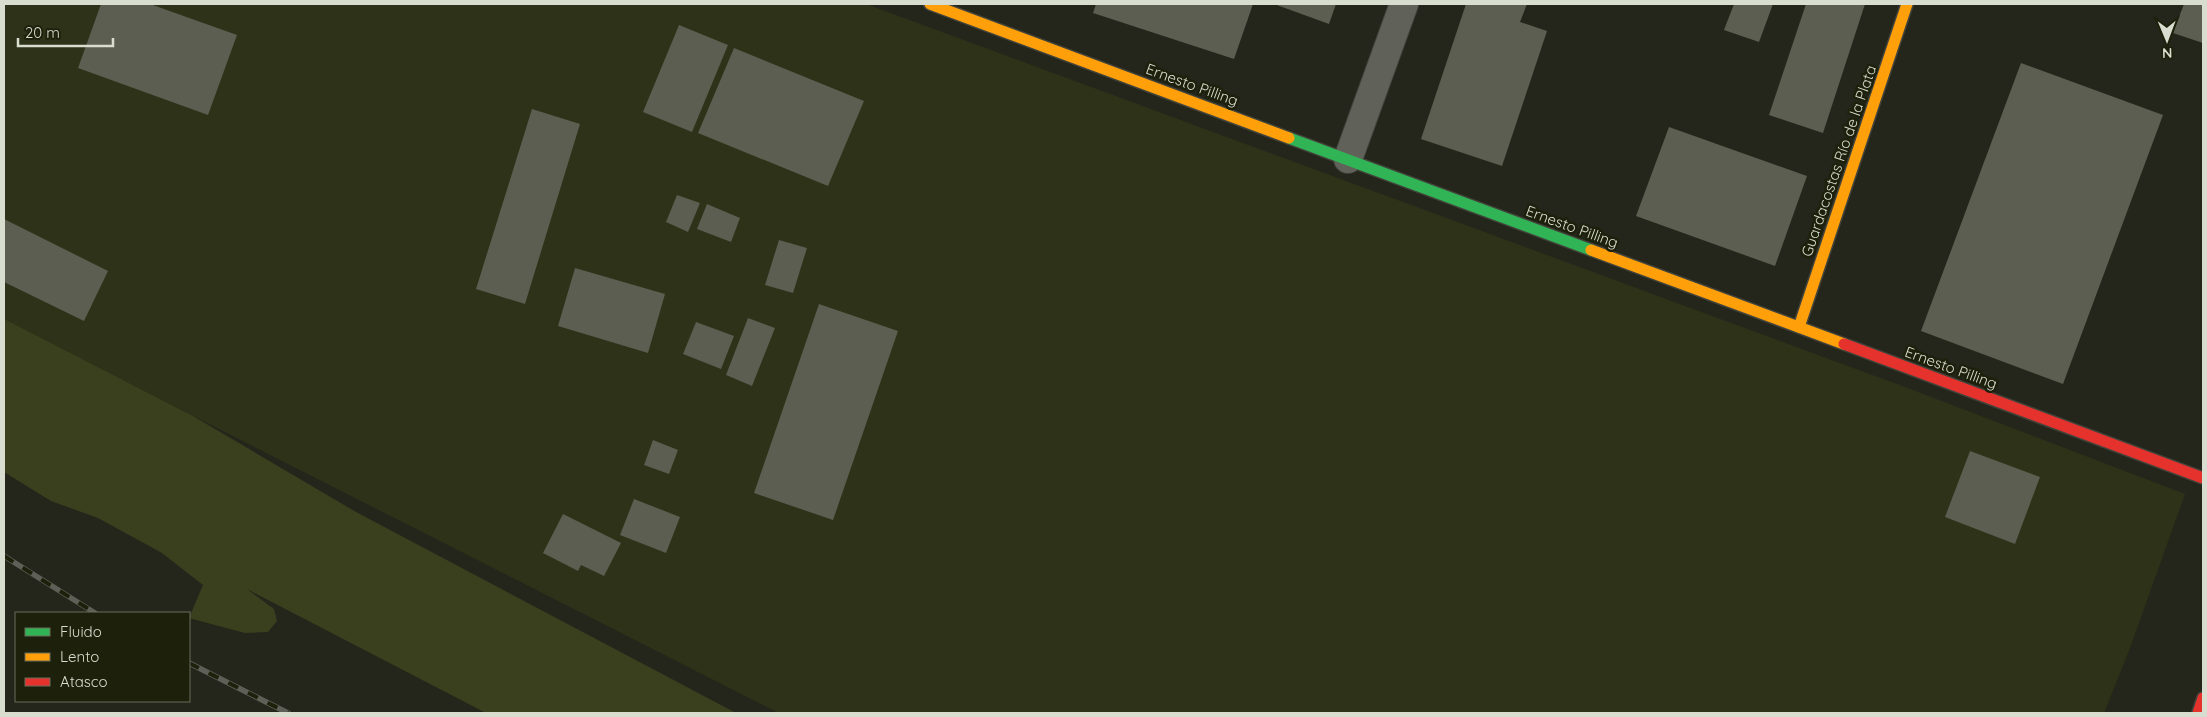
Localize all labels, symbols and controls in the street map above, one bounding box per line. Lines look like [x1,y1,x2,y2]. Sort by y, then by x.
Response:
scale bar [18,15,112,47]
north arrow [2142,15,2192,65]
text: 20 m [25,23,60,42]
text: N [2162,44,2173,62]
street label: Ernesto Pilling [1143,59,1241,110]
street label: Guardacostas Río de la Plata [1797,63,1880,259]
street label: Ernesto Pilling [1523,201,1621,252]
street label: Ernesto Pilling [1902,342,2000,393]
legend [15,612,190,702]
text: Fluido [60,622,102,641]
text: Lento [60,647,99,666]
text: Atasco [60,672,108,691]

